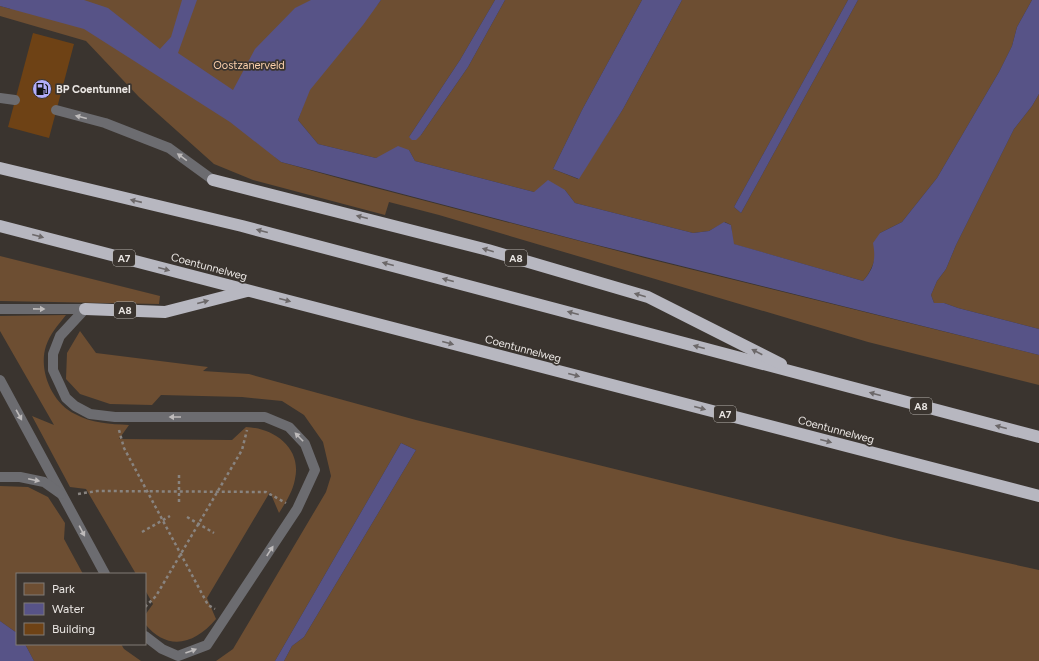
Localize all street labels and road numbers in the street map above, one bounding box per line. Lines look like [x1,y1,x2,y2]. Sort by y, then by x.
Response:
road number: A7 [113,250,135,266]
road number: A8 [505,250,527,266]
street label: Coentunnelweg [169,251,249,283]
road number: A8 [114,302,136,318]
street label: Coentunnelweg [483,333,563,365]
road number: A8 [910,398,932,414]
road number: A7 [714,406,736,422]
street label: Coentunnelweg [796,414,876,446]

